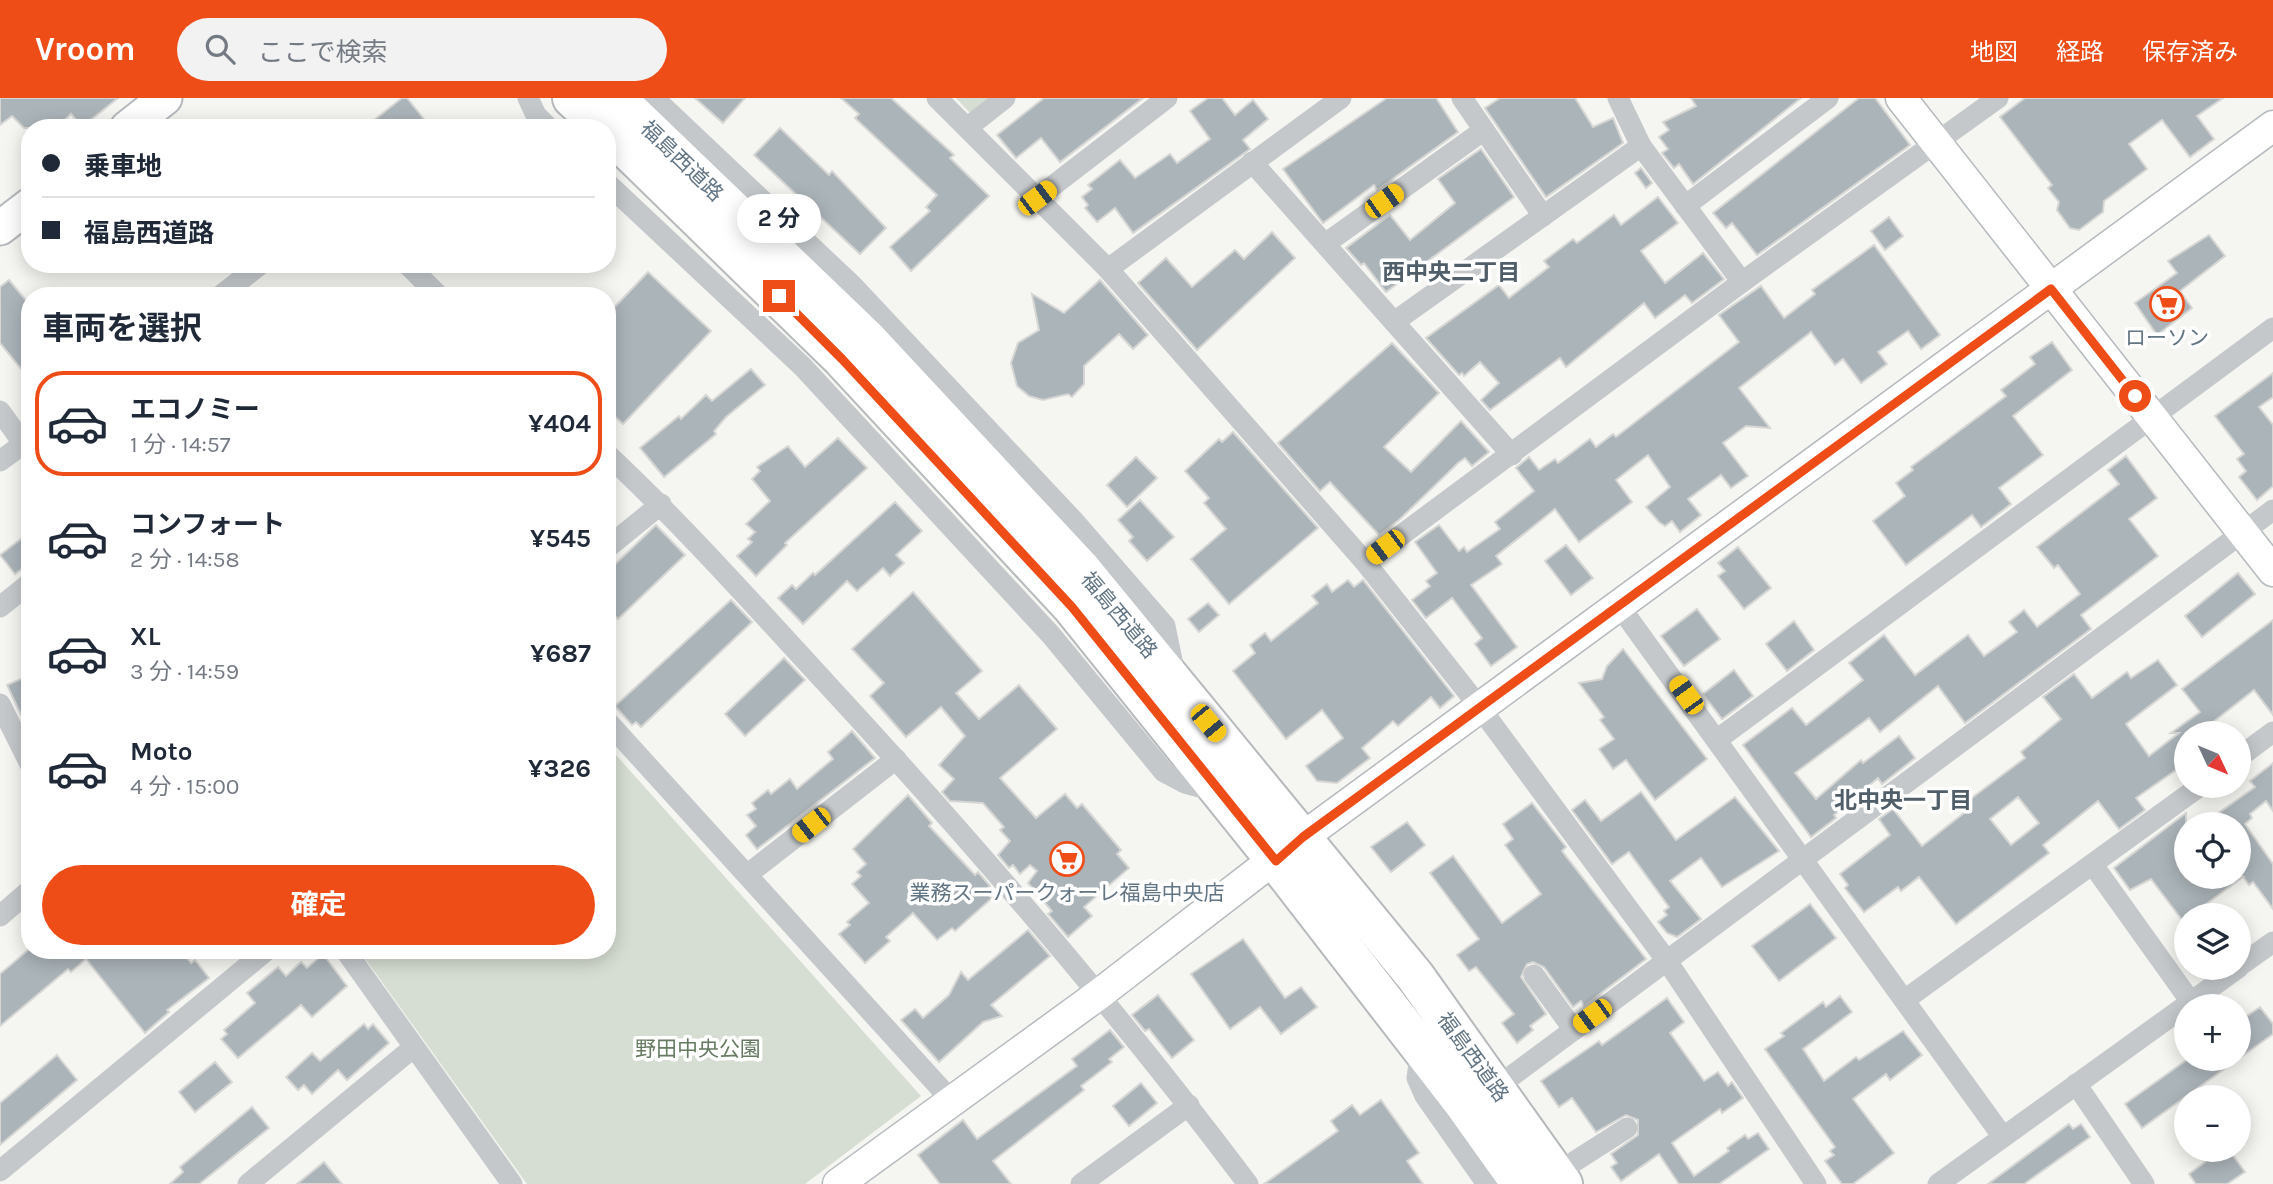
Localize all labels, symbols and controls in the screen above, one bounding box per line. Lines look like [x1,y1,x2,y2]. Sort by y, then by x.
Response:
search box [177,18,667,81]
text: Vroom [35,30,135,68]
icon: search [201,30,239,68]
text: ここで検索 [257,37,387,68]
text: 地図 [1970,38,2018,66]
text: 経路 [2056,38,2104,66]
text: 保存済み [2142,38,2238,66]
street label: 福島西道路 [636,116,728,206]
text: 乗車地 [84,151,162,182]
car [1014,177,1061,219]
car [1361,180,1408,222]
callout: 2 分 [737,194,821,244]
text: 2 分 [758,205,800,232]
text: 福島西道路 [84,218,214,249]
district label: 西中央二丁目 [1382,259,1520,286]
route end [763,280,795,312]
supermarket icon: ローソン [2148,285,2186,323]
text: 車両を選択 [42,310,202,347]
place label: ローソン [2125,326,2209,350]
route start [2119,380,2151,412]
icon: car [46,392,109,455]
text: エコノミー [130,394,260,425]
text: ¥404 [528,408,591,439]
text: 1 分 · 14:57 [130,431,231,458]
icon: car [46,507,109,570]
text: コンフォート [130,509,285,540]
text: ¥545 [530,523,591,554]
car [1362,526,1409,568]
text: 2 分 · 14:58 [130,546,240,573]
street label: 福島西道路 [1076,567,1162,663]
text: XL [130,621,161,652]
icon: car [46,622,109,685]
text: ¥687 [530,638,591,669]
text: 3 分 · 14:59 [130,658,239,685]
car [1666,672,1707,718]
car [1187,700,1230,746]
north arrow [2174,721,2250,798]
map controls [2174,721,2251,1162]
text: Moto [130,736,192,767]
icon: car [46,737,109,800]
text: ¥326 [528,753,591,784]
text: 4 分 · 15:00 [130,773,240,800]
district label: 北中央一丁目 [1834,787,1972,814]
car [788,804,835,846]
button: locate [2174,812,2251,889]
supermarket icon: 業務スーパークォーレ福島中央店 [1048,840,1086,878]
button: 確定 [42,865,595,945]
place label: 業務スーパークォーレ福島中央店 [910,881,1224,905]
button: layers [2174,903,2251,980]
button: + [2174,994,2251,1071]
car [1569,995,1616,1037]
street label: 福島西道路 [1432,1007,1514,1107]
park label: 野田中央公園 [635,1037,761,1061]
button: − [2174,1085,2251,1162]

